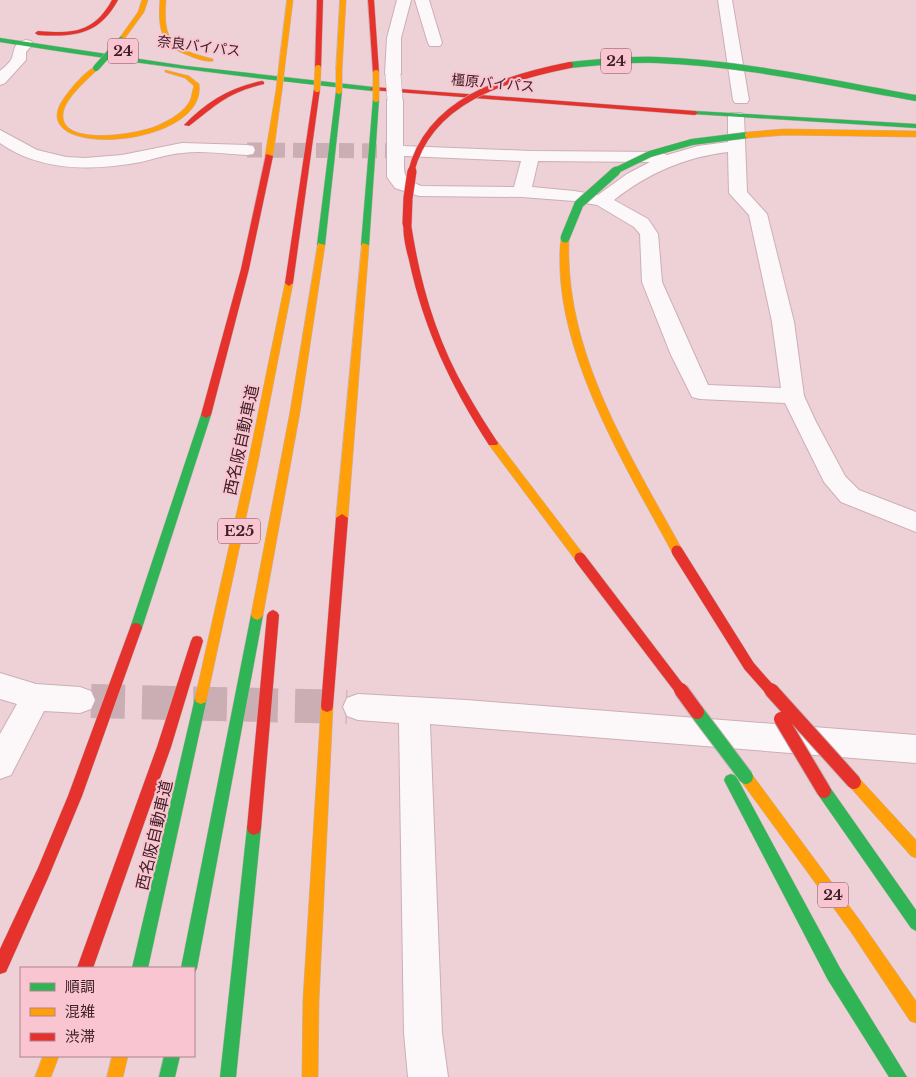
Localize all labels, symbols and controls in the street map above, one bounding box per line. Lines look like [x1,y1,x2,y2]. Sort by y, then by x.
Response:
street label: 奈良バイパス [156,32,242,60]
road number: 24 [108,38,138,64]
road number: 24 [601,48,631,74]
street label: 橿原バイパス [451,70,535,96]
street label: 西名阪自動車道 [220,383,262,497]
road number: E25 [218,518,260,544]
street label: 西名阪自動車道 [132,778,176,892]
road number: 24 [818,882,848,908]
legend [20,967,195,1057]
text: 順調 [65,977,95,996]
text: 混雑 [65,1002,95,1021]
text: 渋滞 [65,1027,95,1046]

